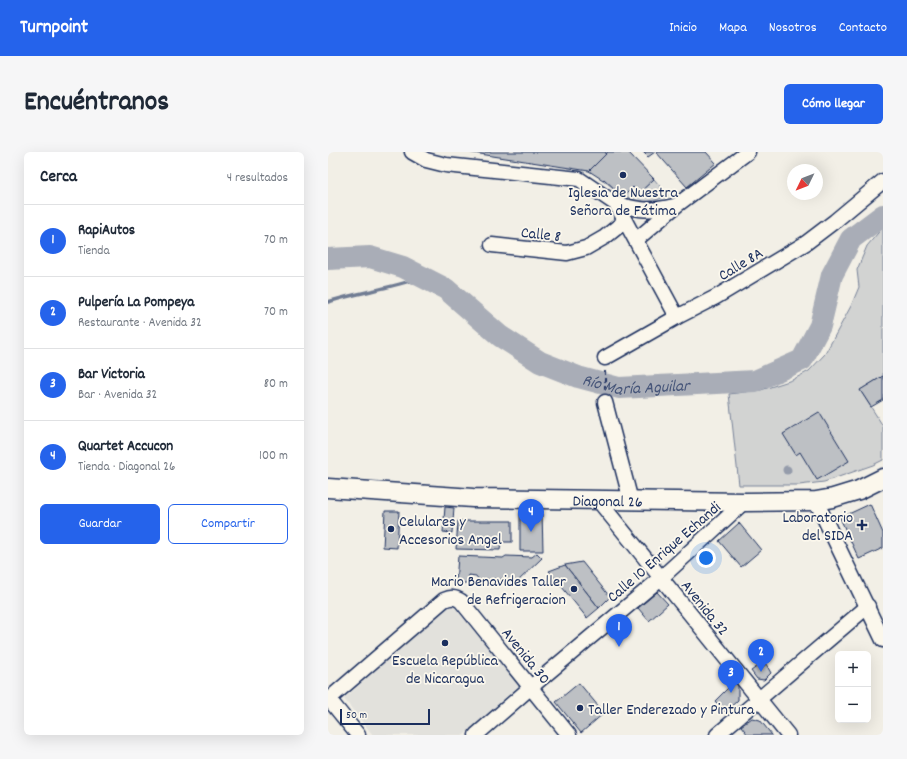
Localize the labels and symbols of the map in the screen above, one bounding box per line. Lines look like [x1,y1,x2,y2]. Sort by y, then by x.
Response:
north arrow [787,164,823,200]
marker: Iglesia de Nuestra Señora de Fátima [618,170,628,180]
place label: Iglesia de Nuestra Señora de Fátima [568,182,678,223]
street label: Calle 8 [520,222,562,249]
street label: Calle 8A [714,243,768,288]
water label: Río María Aguilar [579,370,692,404]
street label: Diagonal 26 [572,490,643,515]
street label: Calle 10 Enrique Echandi [603,497,727,609]
pin: 4 [518,499,544,532]
place label: Laboratorio del SIDA [782,507,853,548]
place label: Celulares y Accesorios Angel [399,511,502,552]
marker: Laboratorio del SIDA [856,519,868,531]
marker: Celulares y Accesorios Angel [386,524,396,534]
your location [696,548,716,568]
place label: Mario Benavides Taller de Refrigeracion [431,571,566,612]
street label: Avenida 32 [674,576,734,641]
marker: Mario Benavides Taller de Refrigeracion [569,584,579,594]
pin: 1 [606,614,632,647]
street label: Avenida 30 [495,623,555,690]
marker: Escuela República de Nicaragua [440,638,450,648]
pin: 2 [748,639,774,672]
place label: Escuela República de Nicaragua [392,650,499,691]
pin: 3 [718,660,744,693]
place label: Taller Enderezado y Pintura [588,699,755,722]
marker: Taller Enderezado y Pintura [575,703,585,713]
scale bar [340,707,430,726]

